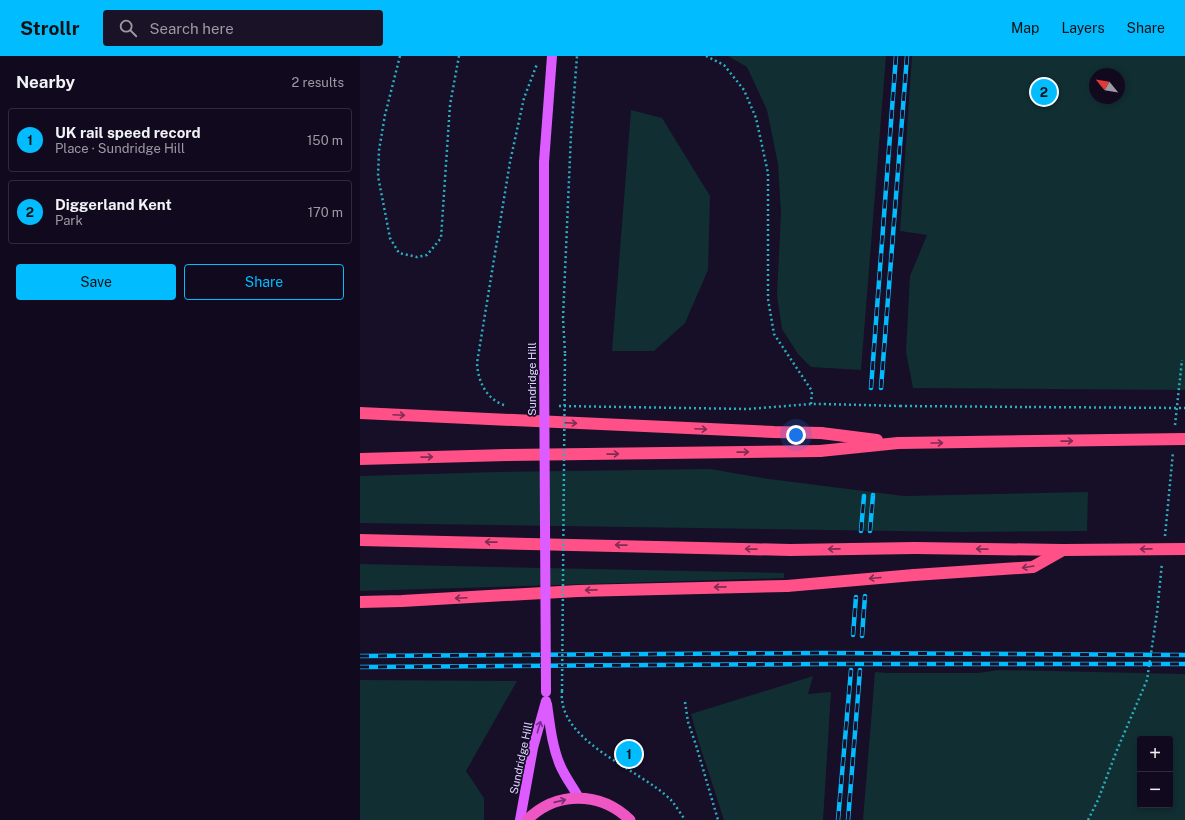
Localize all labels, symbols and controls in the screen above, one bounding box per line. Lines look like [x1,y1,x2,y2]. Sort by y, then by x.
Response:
search box [103,10,383,46]
text: Strollr [20,17,79,39]
icon: search [117,17,139,39]
text: Search here [149,20,234,37]
text: Map [1011,20,1039,36]
text: Layers [1061,20,1105,36]
text: Share [1127,20,1165,36]
north arrow [1089,68,1125,104]
text: Nearby [16,72,75,92]
text: 2 results [292,75,344,90]
pin: 2 [1031,77,1057,107]
text: UK rail speed record [55,124,201,141]
text: 1 [27,133,33,148]
text: 150 m [307,133,343,148]
text: Place · Sundridge Hill [55,141,185,156]
text: Diggerland Kent [55,196,172,213]
text: 2 [26,205,34,220]
text: 170 m [308,205,343,220]
text: Park [55,213,83,228]
button: Save [16,264,176,300]
button: Share [184,264,344,300]
street label: Sundridge Hill [526,342,538,416]
one-way arrow [392,412,405,419]
one-way arrow [564,419,577,427]
one-way arrow [694,425,707,433]
your location [786,425,806,445]
one-way arrow [1060,437,1073,445]
one-way arrow [930,439,943,447]
one-way arrow [736,448,749,456]
one-way arrow [606,450,619,458]
one-way arrow [420,453,433,461]
one-way arrow [485,538,498,546]
one-way arrow [615,542,628,549]
one-way arrow [745,545,758,553]
one-way arrow [828,545,841,553]
one-way arrow [976,545,989,553]
one-way arrow [1140,545,1153,553]
one-way arrow [1022,563,1035,571]
one-way arrow [869,575,882,582]
one-way arrow [714,584,727,591]
one-way arrow [585,586,598,594]
one-way arrow [455,594,468,601]
street label: Sundridge Hill [507,721,535,795]
one-way arrow [536,721,543,734]
map controls [1137,736,1173,808]
button: + [1137,736,1173,772]
pin: 1 [616,739,642,769]
button: − [1137,772,1173,808]
one-way arrow [553,797,566,805]

